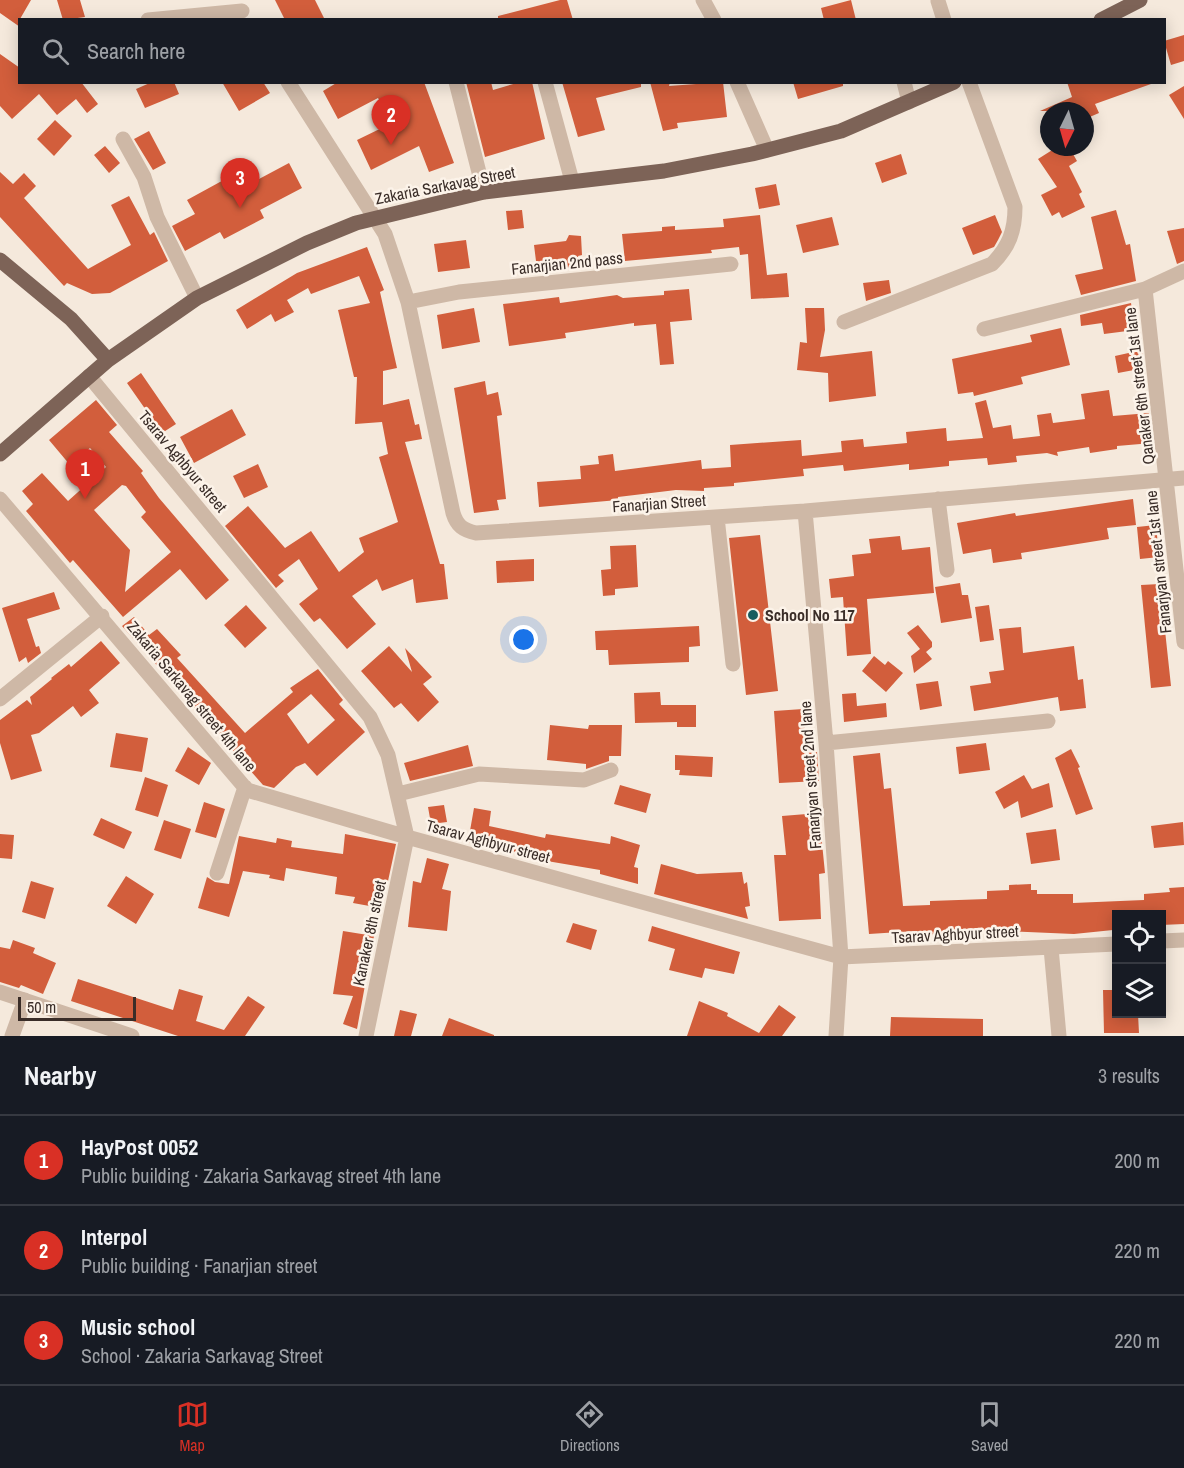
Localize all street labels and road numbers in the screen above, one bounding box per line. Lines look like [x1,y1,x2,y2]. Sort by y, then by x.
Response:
street label: Zakaria Sarkavag Street [373,161,517,209]
street label: Fanarjian 2nd pass [510,246,624,280]
street label: Qanaker 6th street 1st lane [1118,306,1160,466]
street label: Tsarav Aghbyur street [134,405,233,517]
street label: Fanarjian Street [612,489,707,517]
street label: Fanarjyan street 1st lane [1140,489,1176,635]
street label: Zakaria Sarkavag street 4th lane [122,616,262,776]
street label: Fanarjyan street 2nd lane [794,700,826,850]
street label: Tsarav Aghbyur street [424,814,553,868]
street label: Kanaker 8th street [347,878,391,988]
street label: Tsarav Aghbyur street [891,920,1019,948]

